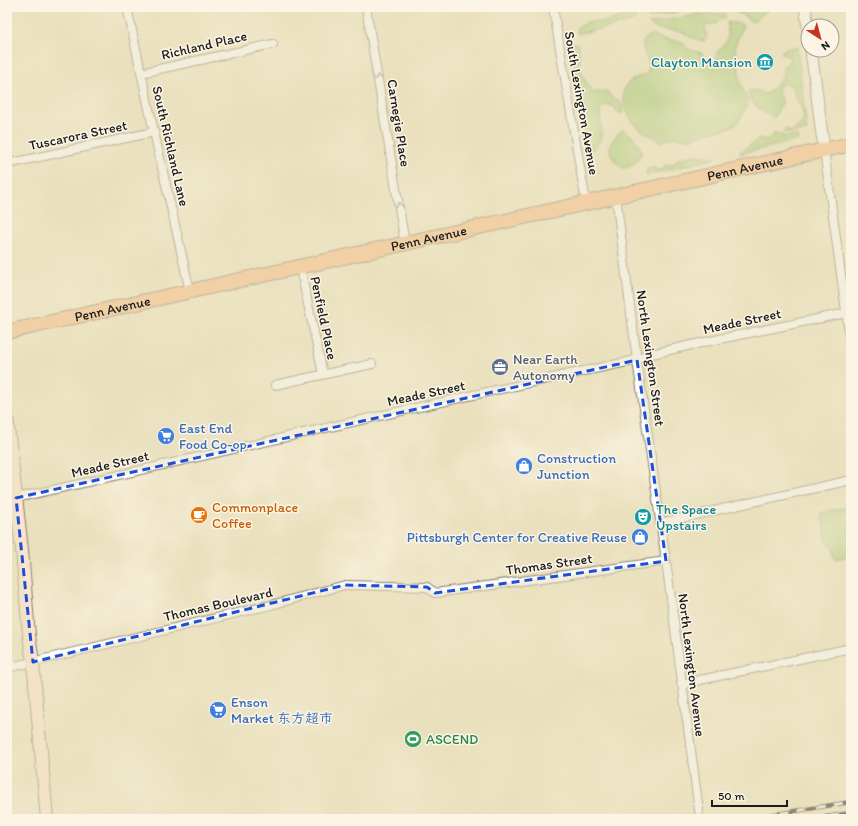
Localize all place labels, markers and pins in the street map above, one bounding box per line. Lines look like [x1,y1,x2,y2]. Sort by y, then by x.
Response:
museum icon: Clayton Mansion [755,52,775,72]
place label: Clayton Mansion [651,54,752,71]
place label: Near Earth Autonomy [513,351,578,384]
office icon: Near Earth Autonomy [490,357,510,377]
place label: East End Food Co-op [179,420,247,453]
supermarket icon: East End Food Co-op [156,426,176,446]
place label: Construction Junction [537,450,616,483]
shop icon: Construction Junction [514,456,534,476]
place label: Commonplace Coffee [212,499,298,532]
place label: The Space Upstairs [656,501,716,534]
cafe icon: Commonplace Coffee [189,505,209,525]
theatre icon: The Space Upstairs [633,507,653,527]
shop icon: Pittsburgh Center for Creative Reuse [630,527,650,547]
place label: Pittsburgh Center for Creative Reuse [407,529,627,546]
place label: Enson Market 东方超市 [231,694,333,727]
supermarket icon: Enson Market 东方超市 [208,700,228,720]
sports icon: ASCEND [403,729,423,749]
place label: ASCEND [426,731,478,748]

